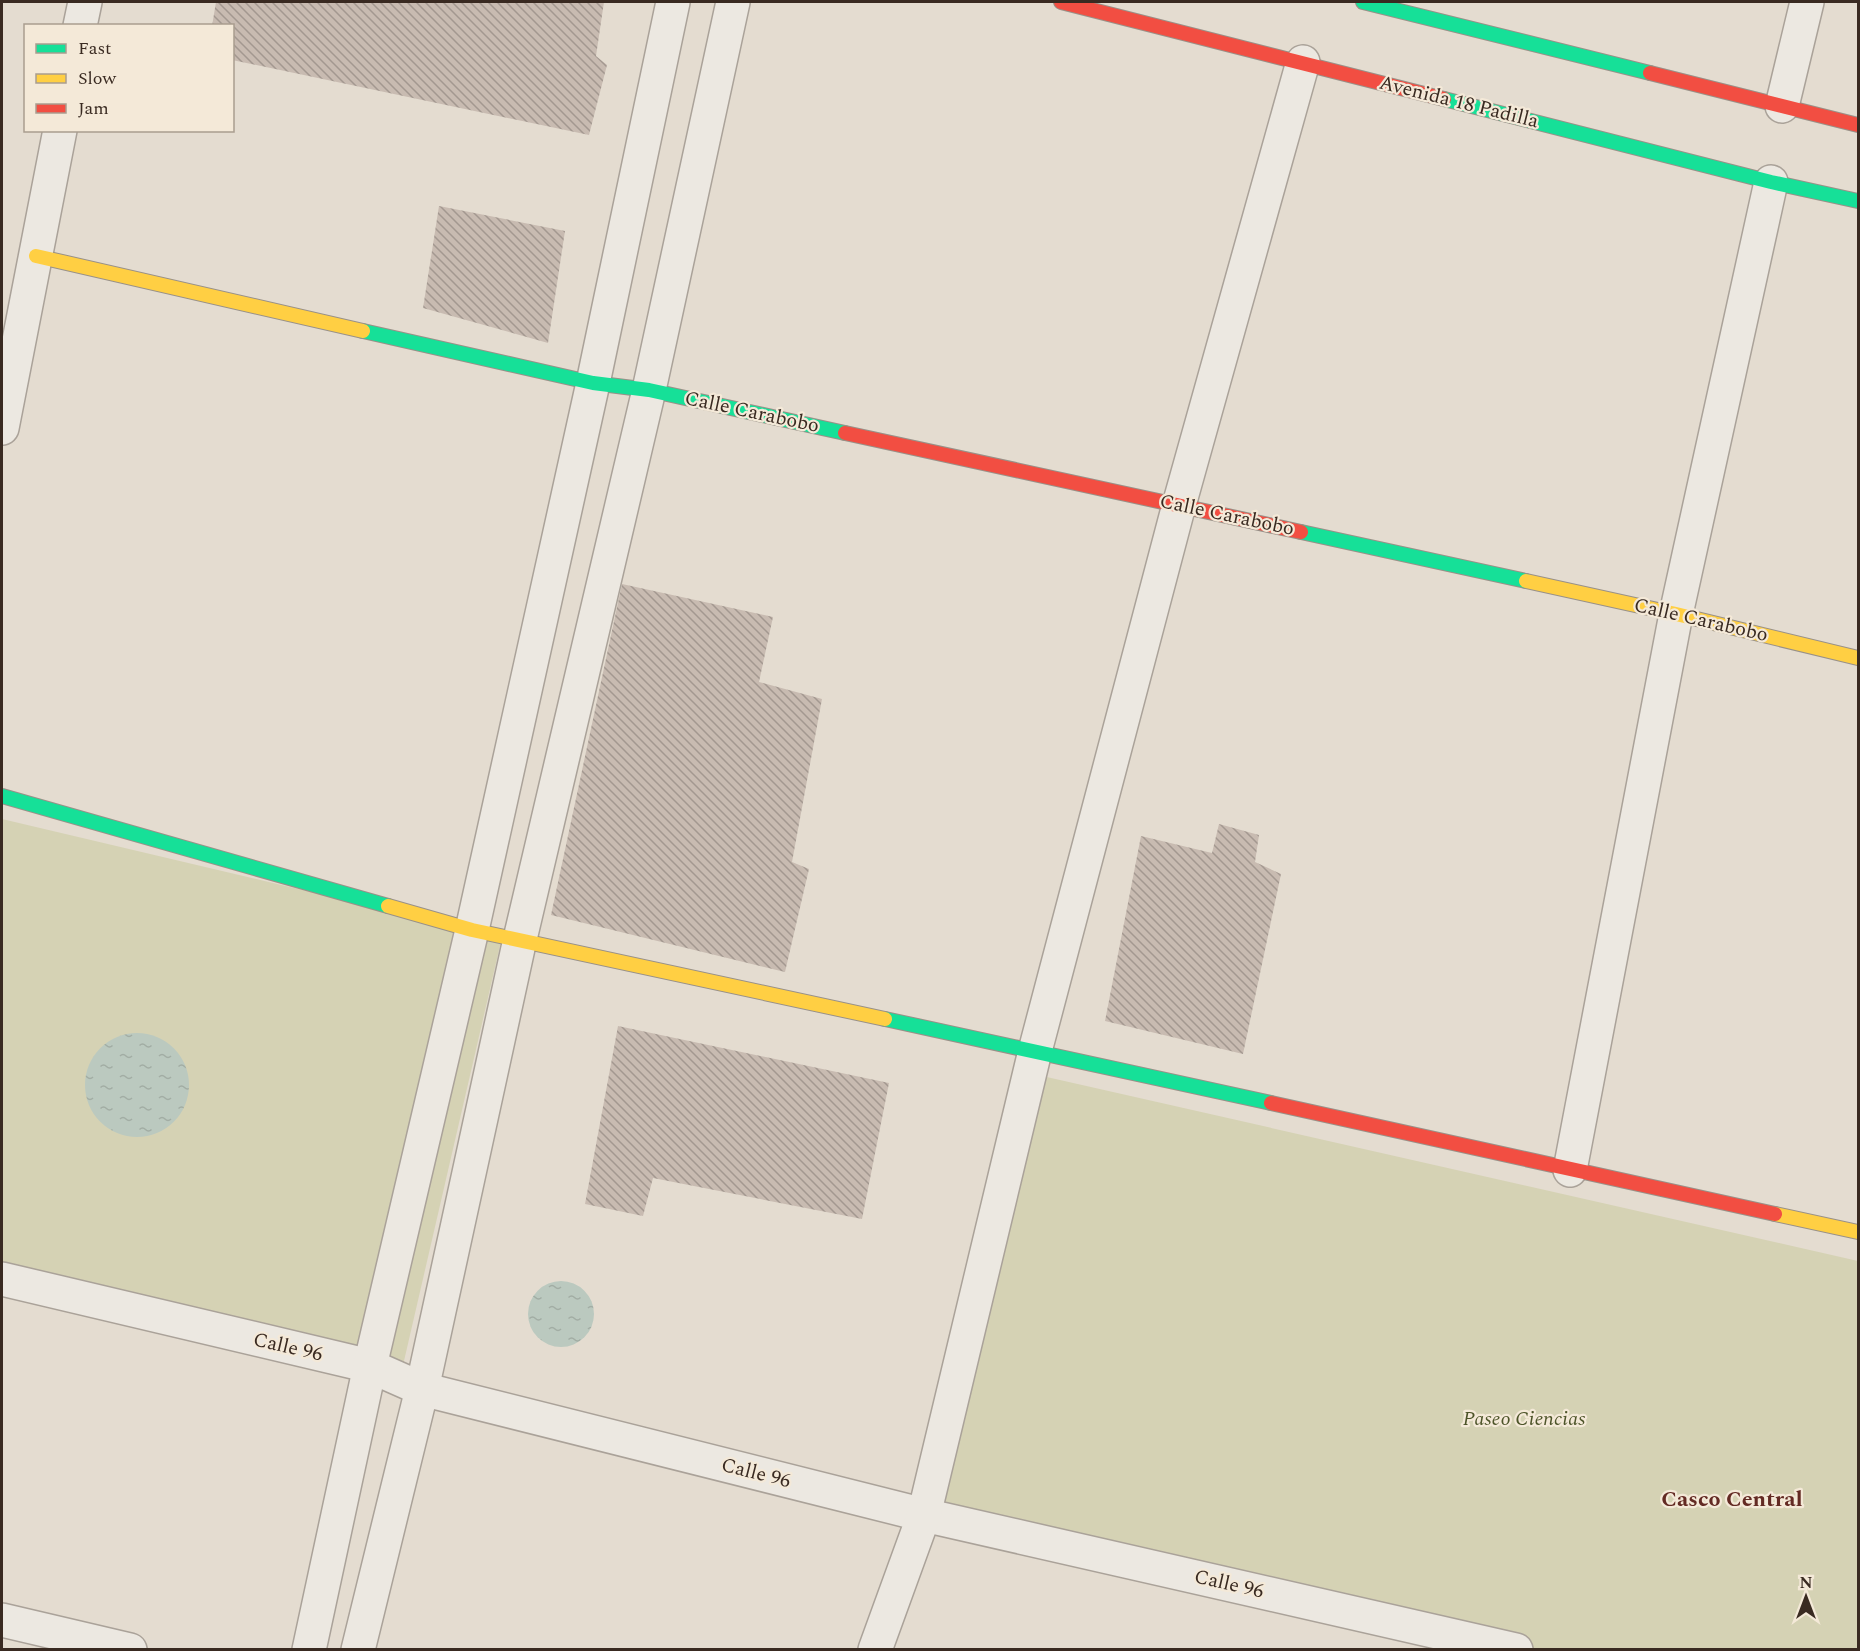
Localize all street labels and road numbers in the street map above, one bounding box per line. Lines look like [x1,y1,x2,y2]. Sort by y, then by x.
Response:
street label: Avenida 18 Padilla [1376,68,1542,136]
street label: Calle Carabobo [682,383,822,441]
street label: Calle Carabobo [1157,486,1297,544]
street label: Calle Carabobo [1631,590,1771,650]
street label: Calle 96 [250,1324,326,1370]
street label: Calle 96 [718,1450,794,1496]
street label: Calle 96 [1191,1561,1267,1607]

